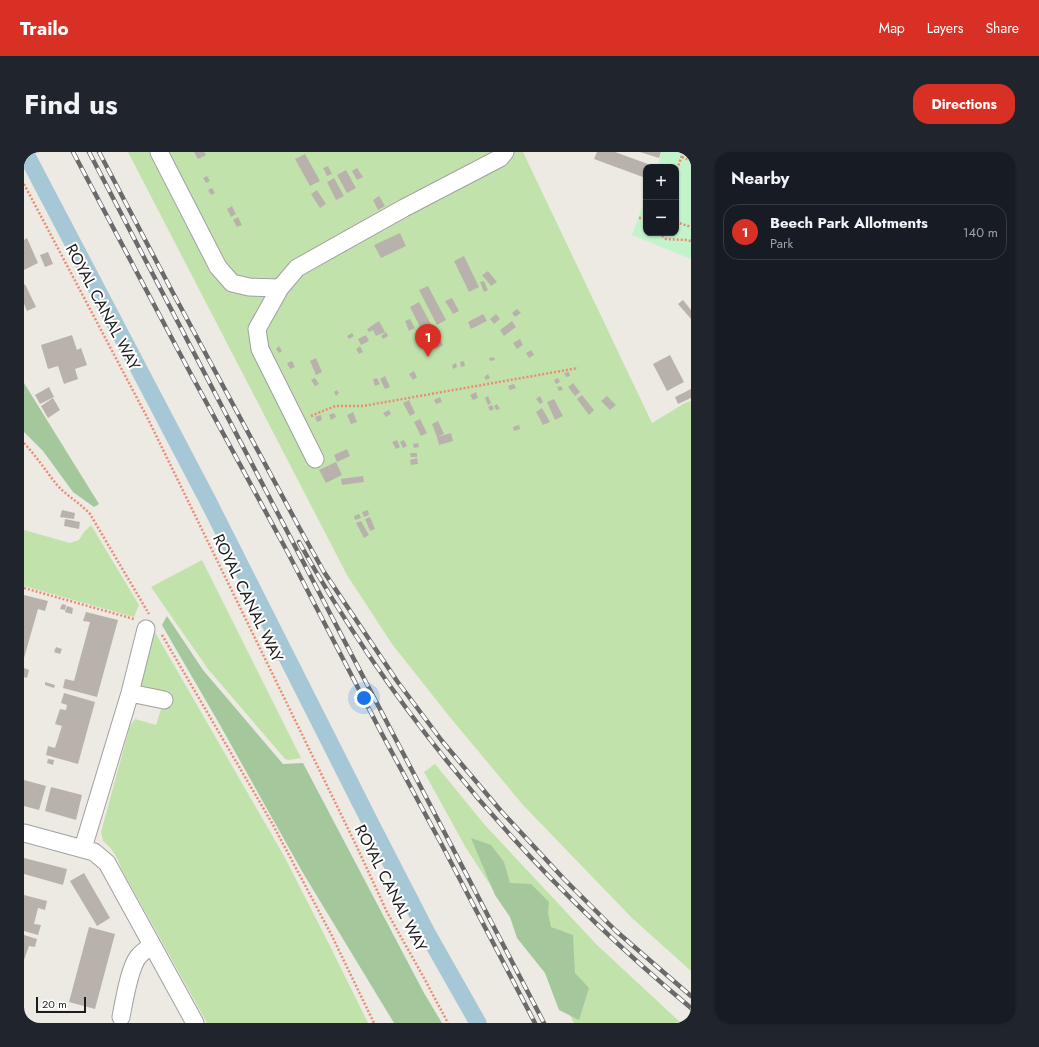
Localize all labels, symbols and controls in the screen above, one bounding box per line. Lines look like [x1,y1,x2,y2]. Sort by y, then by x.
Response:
text: Trailo [20,15,69,42]
text: Map [879,18,905,38]
text: Layers [927,18,963,38]
text: Share [985,18,1019,38]
text: Find us [24,84,118,125]
button: Directions [913,84,1015,124]
map controls [643,164,679,236]
button: + [643,164,679,200]
text: Nearby [731,166,789,190]
button: − [643,200,679,236]
text: Beech Park Allotments [770,212,928,234]
text: 1 [742,223,748,242]
text: 140 m [963,223,998,242]
text: Park [770,234,793,253]
street label: ROYAL CANAL WAY [60,240,146,374]
pin: 1 [415,324,441,357]
street label: ROYAL CANAL WAY [207,530,289,666]
your location [354,688,374,708]
street label: ROYAL CANAL WAY [349,820,433,956]
scale bar [36,995,86,1014]
text: 20 m [42,996,67,1012]

